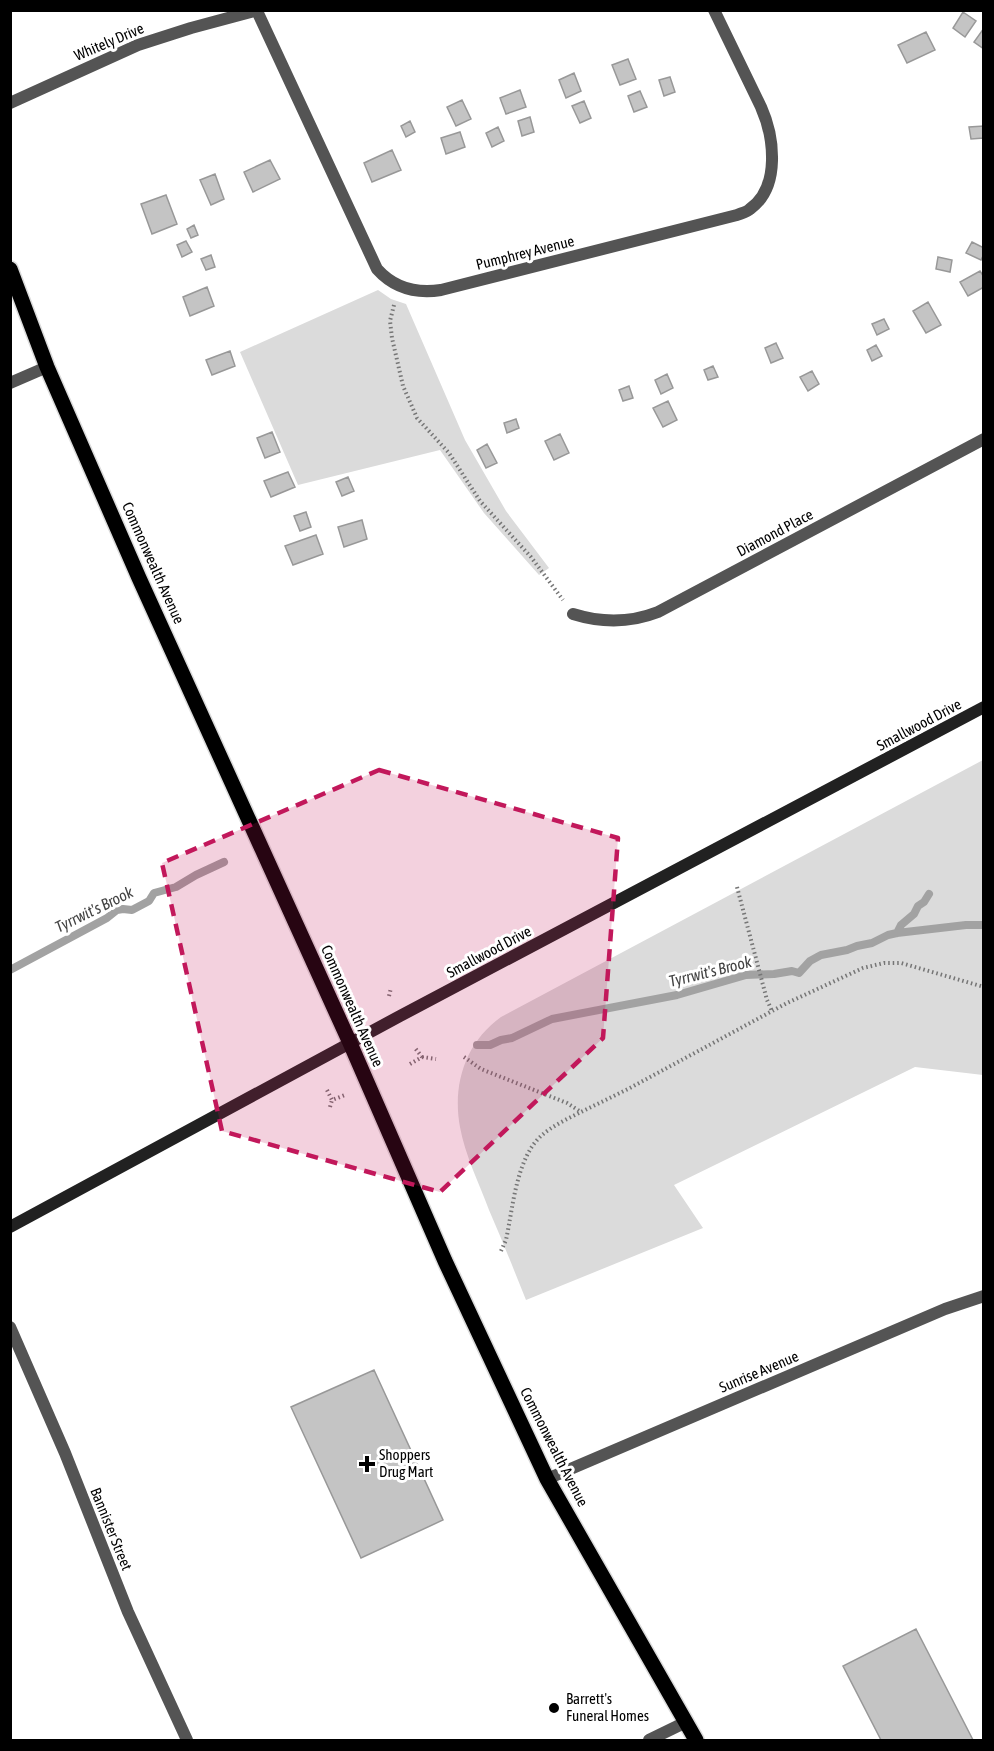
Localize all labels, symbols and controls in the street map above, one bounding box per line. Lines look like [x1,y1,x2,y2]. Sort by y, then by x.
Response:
street label: Whitely Drive [72,19,146,64]
street label: Pumphrey Avenue [474,232,576,273]
street label: Commonwealth Avenue [119,499,188,626]
street label: Diamond Place [734,505,816,560]
street label: Smallwood Drive [874,695,964,754]
water label: Tyrrwit's Brook [52,882,137,937]
street label: Smallwood Drive [444,922,534,981]
street label: Commonwealth Avenue [318,942,387,1069]
water label: Tyrrwit's Brook [667,952,754,991]
street label: Sunrise Avenue [717,1347,801,1396]
street label: Commonwealth Avenue [517,1384,592,1509]
place label: Shoppers Drug Mart [379,1446,433,1480]
marker: Shoppers Drug Mart [360,1457,374,1471]
street label: Bannister Street [87,1485,136,1573]
place label: Barrett's Funeral Homes [566,1690,649,1724]
marker: Barrett's Funeral Homes [547,1701,561,1715]

